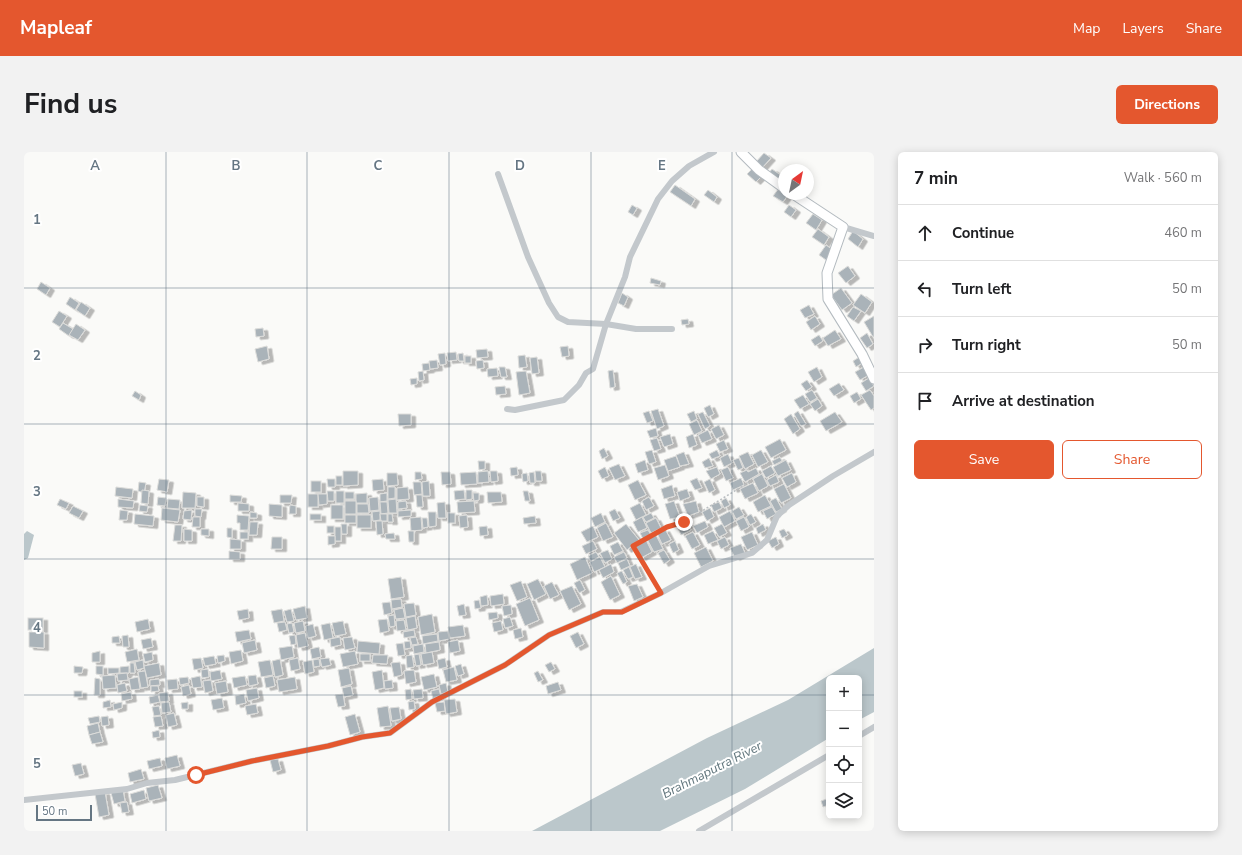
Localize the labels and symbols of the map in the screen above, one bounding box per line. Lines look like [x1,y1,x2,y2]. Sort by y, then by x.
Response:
text: A [90,157,100,175]
text: B [232,157,241,175]
text: C [374,157,383,175]
text: D [515,157,525,175]
text: E [658,157,666,175]
north arrow [778,164,814,200]
text: 1 [33,211,41,229]
text: 2 [33,347,41,365]
text: 3 [33,483,41,501]
route end [675,513,693,531]
text: 4 [33,619,41,637]
water label: Brahmaputra River [659,737,765,803]
text: 5 [33,755,41,773]
route start [187,766,205,784]
scale bar [36,803,92,822]

